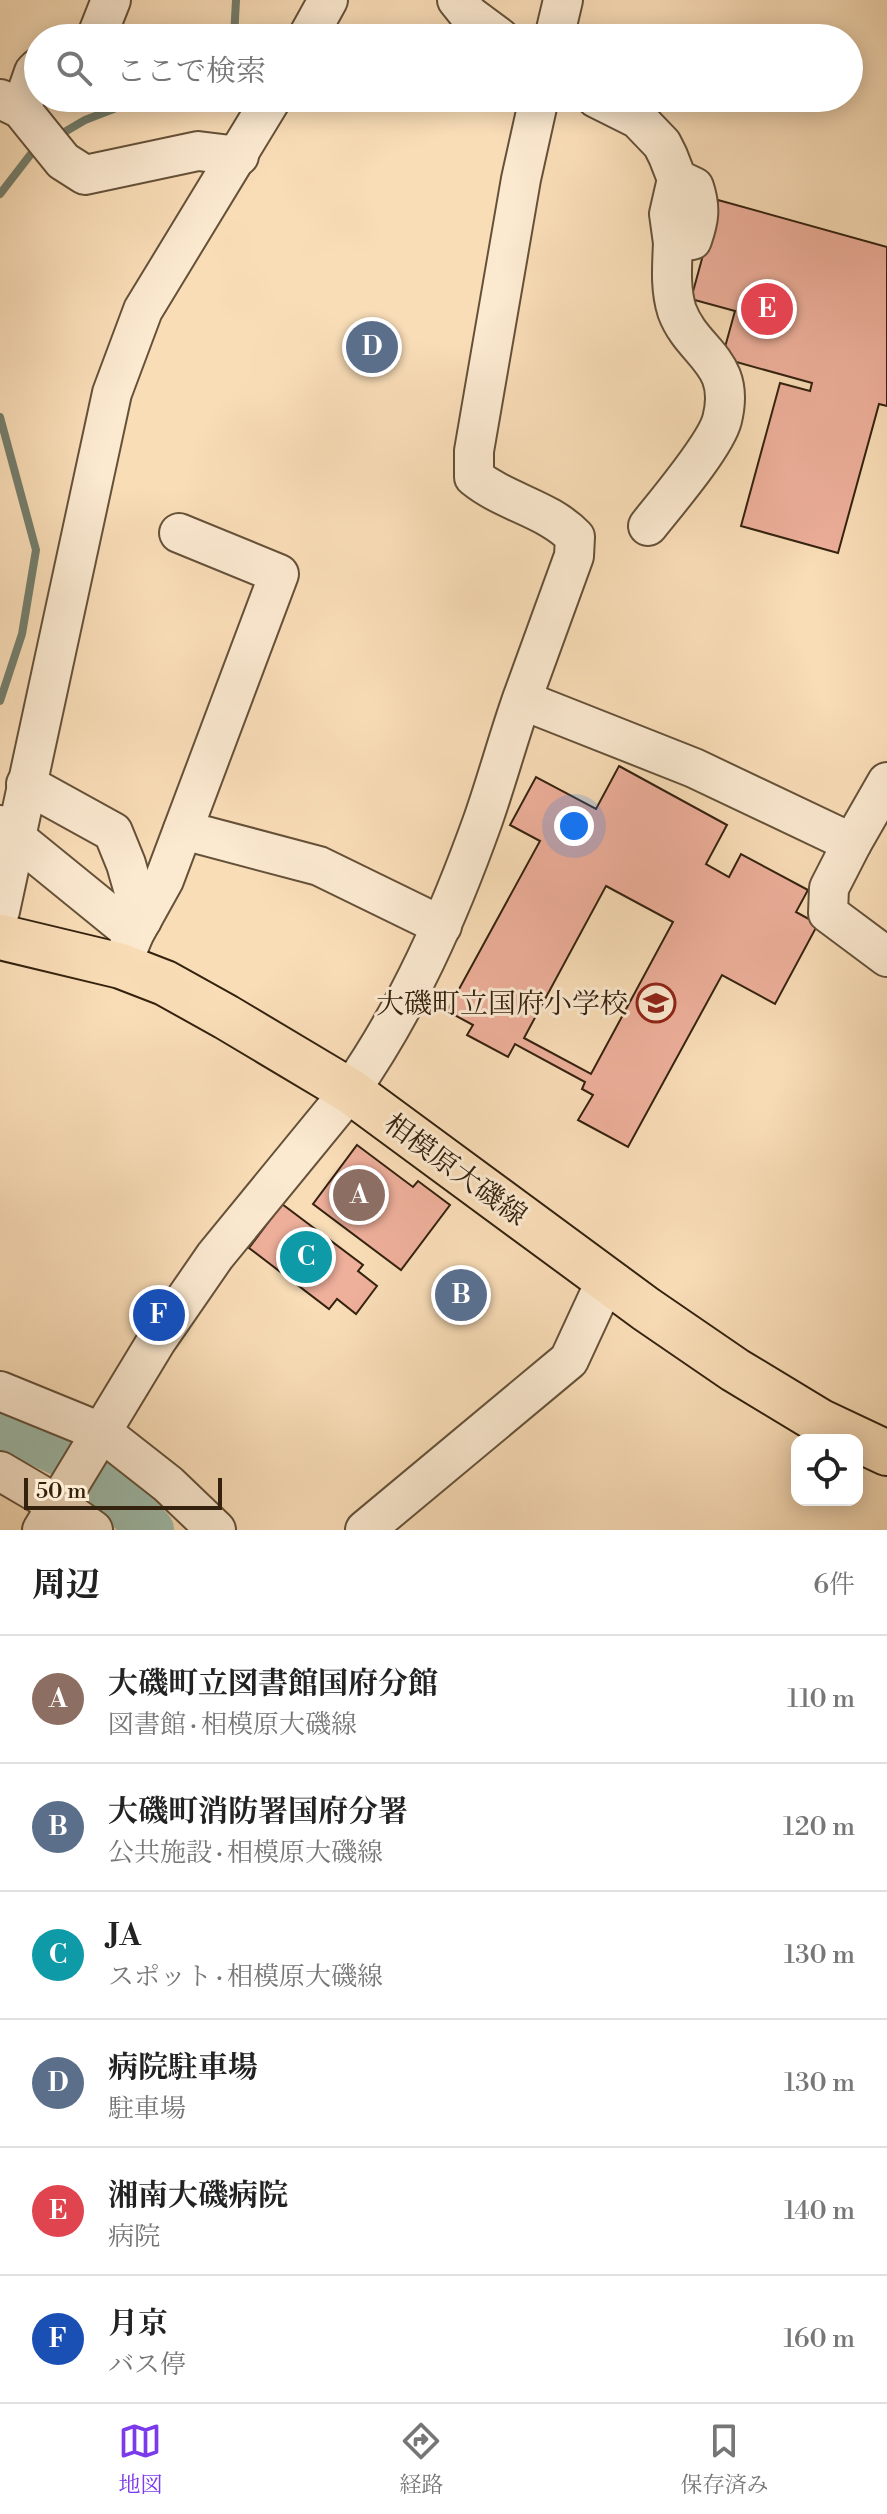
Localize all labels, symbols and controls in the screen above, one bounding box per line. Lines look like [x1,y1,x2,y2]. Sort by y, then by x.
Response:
search box [24,24,863,112]
icon: search [52,46,96,90]
text: ここで検索 [116,53,266,91]
pin: E [741,279,793,339]
pin: D [346,317,398,377]
your location [554,806,594,846]
school or university icon: 大磯町立国府小学校 [635,982,677,1024]
place label: 大磯町立国府小学校 [376,987,628,1022]
street label: 相模原大磯線 [377,1107,533,1234]
pin: A [333,1165,385,1225]
pin: C [280,1227,332,1287]
pin: B [435,1265,487,1325]
pin: F [133,1285,185,1345]
map controls [791,1434,863,1506]
button: locate [791,1434,863,1506]
scale bar [24,1474,222,1510]
text: 50 m [36,1478,87,1505]
text: 周辺 [32,1565,100,1607]
text: 6件 [813,1569,855,1601]
text: 大磯町立図書館国府分館 [108,1665,438,1703]
text: A [49,1683,67,1715]
text: 110 m [787,1683,855,1715]
text: 図書館 · 相模原大磯線 [108,1709,357,1741]
text: 大磯町消防署国府分署 [108,1793,408,1831]
text: B [48,1811,68,1843]
text: 120 m [783,1811,855,1843]
text: 公共施設 · 相模原大磯線 [108,1837,383,1869]
text: JA [108,1917,141,1955]
text: C [49,1939,67,1971]
text: 130 m [784,1939,855,1971]
text: スポット · 相模原大磯線 [108,1961,383,1993]
text: 病院駐車場 [108,2049,258,2087]
text: D [48,2067,68,2099]
text: 130 m [784,2067,855,2099]
text: 駐車場 [108,2093,186,2125]
text: 湘南大磯病院 [108,2177,288,2215]
text: E [49,2195,67,2227]
text: 140 m [784,2195,855,2227]
text: 病院 [108,2221,160,2253]
text: 月京 [108,2305,168,2343]
text: F [49,2323,67,2355]
text: 160 m [784,2323,855,2355]
text: バス停 [108,2349,186,2381]
tab: 地図 [118,2419,163,2499]
tab: 経路 [399,2419,444,2499]
tab: 保存済み [680,2419,769,2499]

